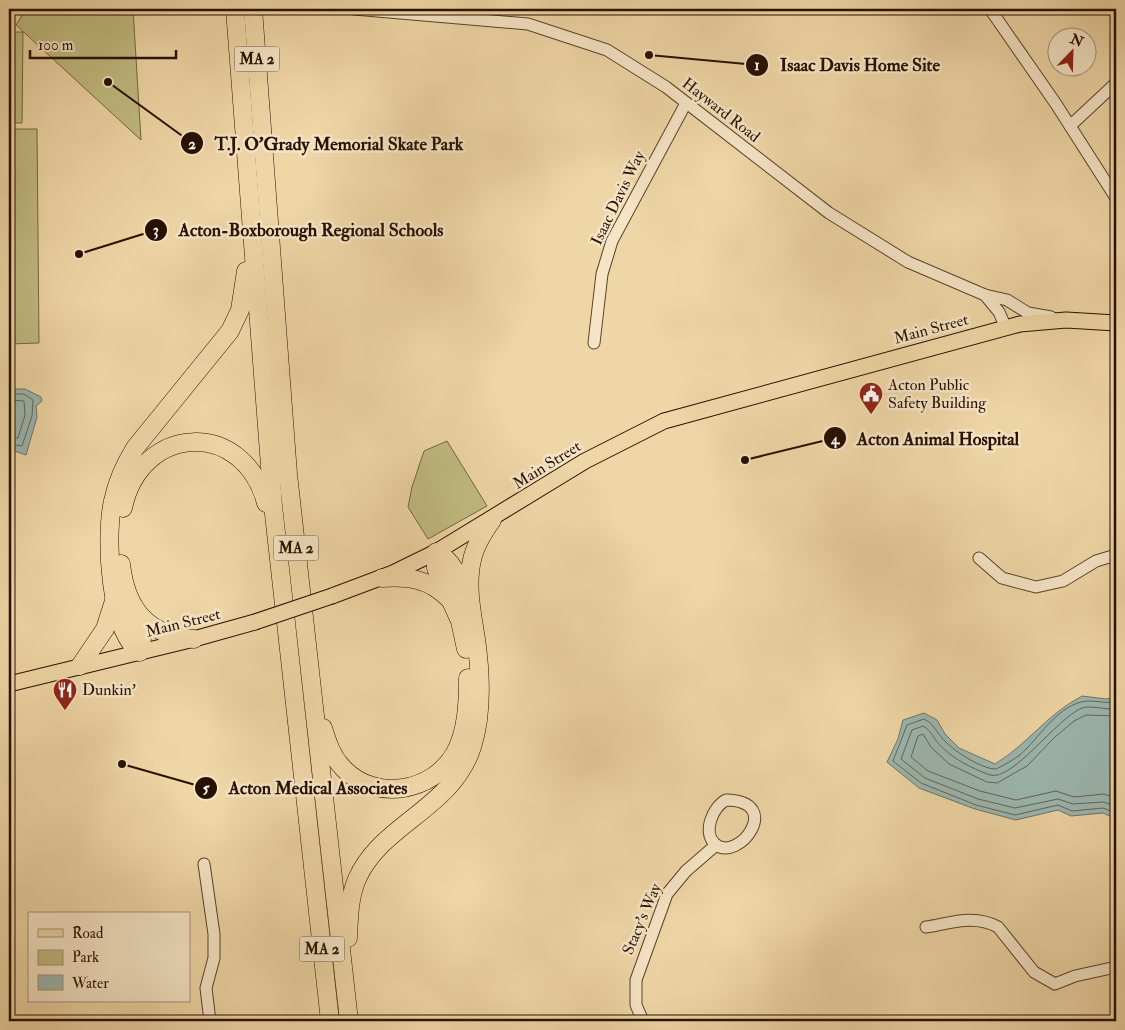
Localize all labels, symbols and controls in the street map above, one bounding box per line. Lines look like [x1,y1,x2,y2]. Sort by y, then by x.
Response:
scale bar [30,28,176,60]
north arrow [1048,28,1098,78]
text: N [1067,30,1086,51]
text: 100 m [38,36,74,55]
road number: MA 2 [234,46,280,72]
callout: Isaac Davis Home Site [745,49,950,82]
text: Isaac Davis Home Site [780,54,940,77]
text: 1 [754,56,760,75]
street label: Hayward Road [678,73,764,147]
callout: T.J. O’Grady Memorial Skate Park [180,127,474,160]
text: T.J. O’Grady Memorial Skate Park [214,133,464,156]
text: 2 [188,135,196,154]
street label: Isaac Davis Way [587,147,650,249]
callout: Acton-Boxborough Regional Schools [144,213,453,246]
text: Acton-Boxborough Regional Schools [178,219,443,242]
text: 3 [153,221,159,240]
street label: Main Street [892,309,970,349]
place label: Acton Public Safety Building [887,375,987,413]
public building icon: Acton Public Safety Building [858,381,884,415]
callout: Acton Animal Hospital [822,422,1029,455]
text: Acton Animal Hospital [856,428,1020,451]
text: 4 [830,430,840,449]
street label: Main Street [509,436,585,494]
road number: MA 2 [274,536,318,560]
street label: Main Street [144,604,222,642]
restaurant icon: Dunkin' [52,677,78,711]
place label: Dunkin' [82,680,136,700]
callout: Acton Medical Associates [193,771,417,804]
text: Acton Medical Associates [228,777,407,800]
text: 5 [203,779,210,798]
street label: Stacy's Way [618,879,666,958]
legend [28,912,190,1002]
text: Road [72,924,104,943]
road number: MA 2 [300,936,344,962]
text: Park [72,948,99,967]
text: Water [71,974,109,993]

